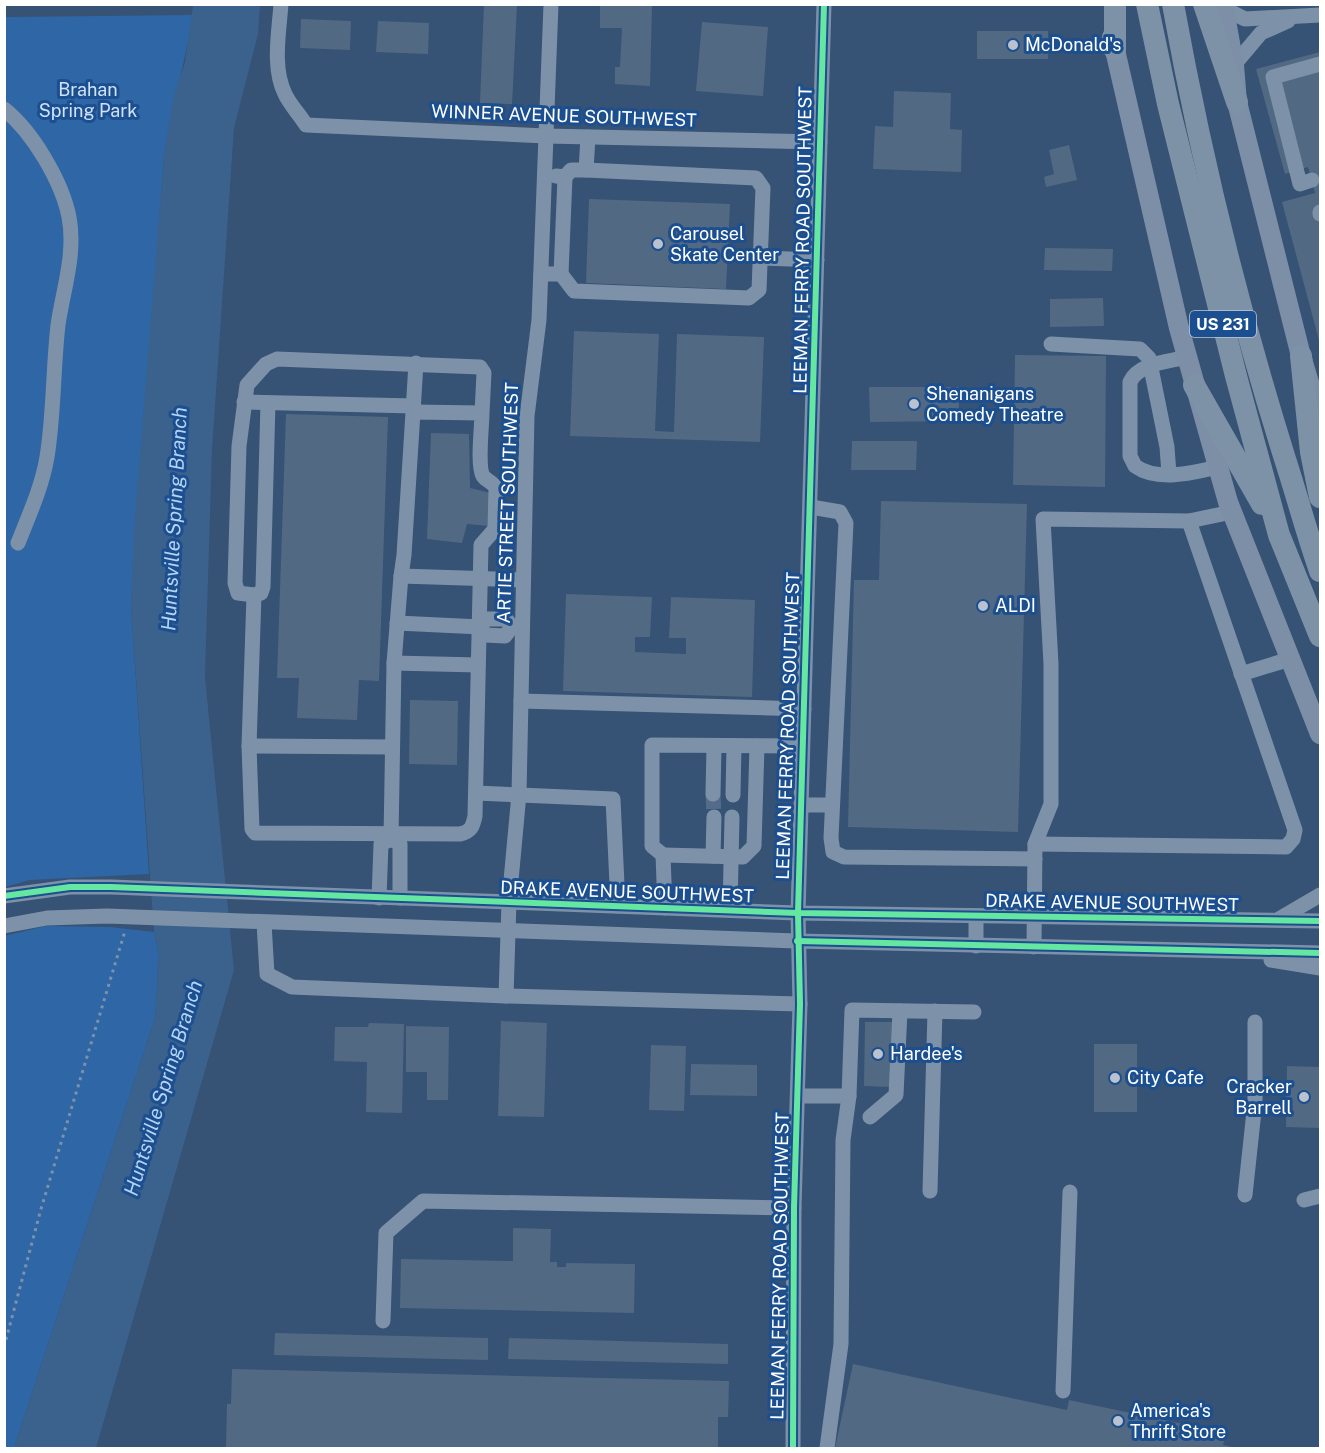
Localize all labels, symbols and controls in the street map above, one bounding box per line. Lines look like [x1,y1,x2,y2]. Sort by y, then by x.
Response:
place label: McDonald's [1025,34,1121,55]
marker: McDonald's [1006,38,1020,52]
park label: Brahan Spring Park [39,79,137,121]
street label: LEEMAN FERRY ROAD SOUTHWEST [789,86,816,394]
street label: WINNER AVENUE SOUTHWEST [431,100,697,131]
place label: Carousel Skate Center [670,223,779,265]
marker: Carousel Skate Center [651,237,665,251]
road number: US 231 [1190,311,1256,337]
street label: ARTIE STREET SOUTHWEST [493,382,522,624]
place label: Shenanigans Comedy Theatre [926,383,1064,425]
marker: Shenanigans Comedy Theatre [907,397,921,411]
water label: Huntsville Spring Branch [156,406,192,632]
street label: LEEMAN FERRY ROAD SOUTHWEST [772,572,803,880]
place label: ALDI [995,595,1036,616]
marker: ALDI [976,599,990,613]
street label: DRAKE AVENUE SOUTHWEST [500,877,754,906]
street label: DRAKE AVENUE SOUTHWEST [985,890,1239,915]
water label: Huntsville Spring Branch [119,977,207,1199]
place label: Hardee's [890,1043,963,1064]
marker: Hardee's [871,1047,885,1061]
place label: City Cafe [1127,1067,1204,1088]
marker: City Cafe [1108,1071,1122,1085]
place label: Cracker Barrell [1226,1076,1292,1118]
marker: Cracker Barrell [1297,1090,1311,1104]
street label: LEEMAN FERRY ROAD SOUTHWEST [766,1112,793,1420]
place label: America's Thrift Store [1130,1400,1226,1442]
marker: America's Thrift Store [1111,1414,1125,1428]

